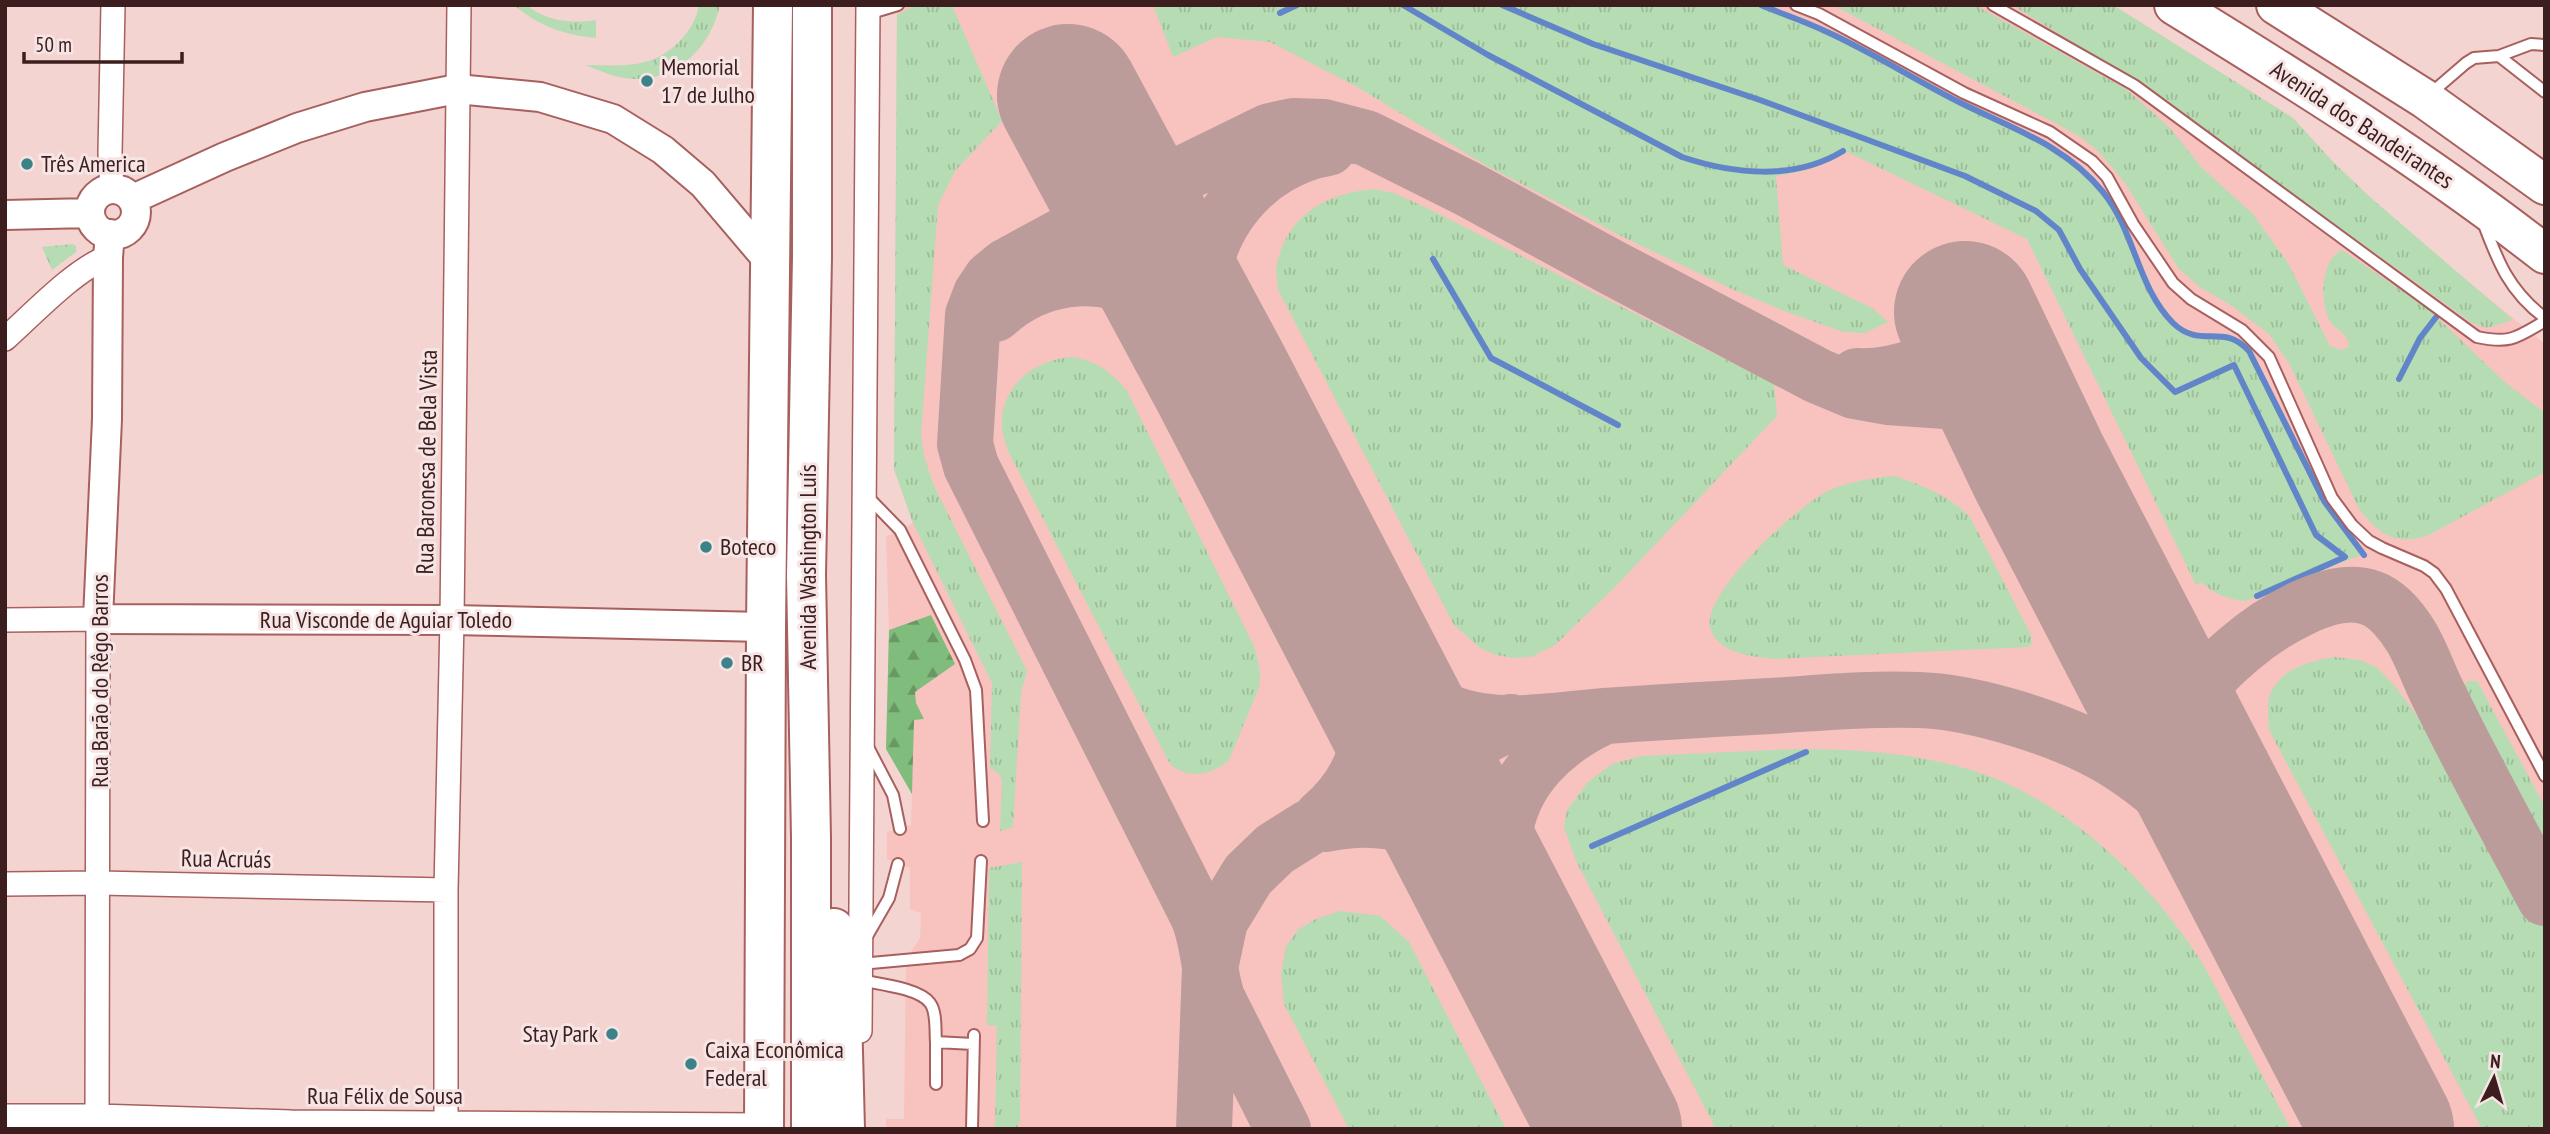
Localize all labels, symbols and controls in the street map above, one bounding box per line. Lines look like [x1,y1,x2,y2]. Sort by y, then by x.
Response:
scale bar [24,21,182,65]
text: 50 m [35,31,72,58]
place label: Memorial 17 de Julho [661,51,755,110]
street label: Avenida dos Bandeirantes [2265,54,2460,196]
marker: Memorial 17 de Julho [639,73,655,89]
place label: Três America [41,148,146,179]
marker: Três America [19,156,35,172]
street label: Rua Baronesa de Bela Vista [409,349,444,575]
street label: Avenida Washington Luís [792,464,823,670]
place label: Boteco [720,531,776,562]
marker: Boteco [698,539,714,555]
street label: Rua Barão do Rêgo Barros [84,574,115,788]
street label: Rua Visconde de Aguiar Toledo [260,604,512,635]
place label: BR [741,647,764,678]
marker: BR [719,655,735,671]
street label: Rua Acruás [181,842,271,875]
place label: Stay Park [522,1018,599,1049]
marker: Stay Park [604,1026,620,1042]
place label: Caixa Econômica Federal [705,1034,844,1093]
north arrow [2459,1043,2529,1113]
text: N [2489,1049,2502,1073]
marker: Caixa Econômica Federal [683,1056,699,1072]
street label: Rua Félix de Sousa [307,1080,463,1111]

